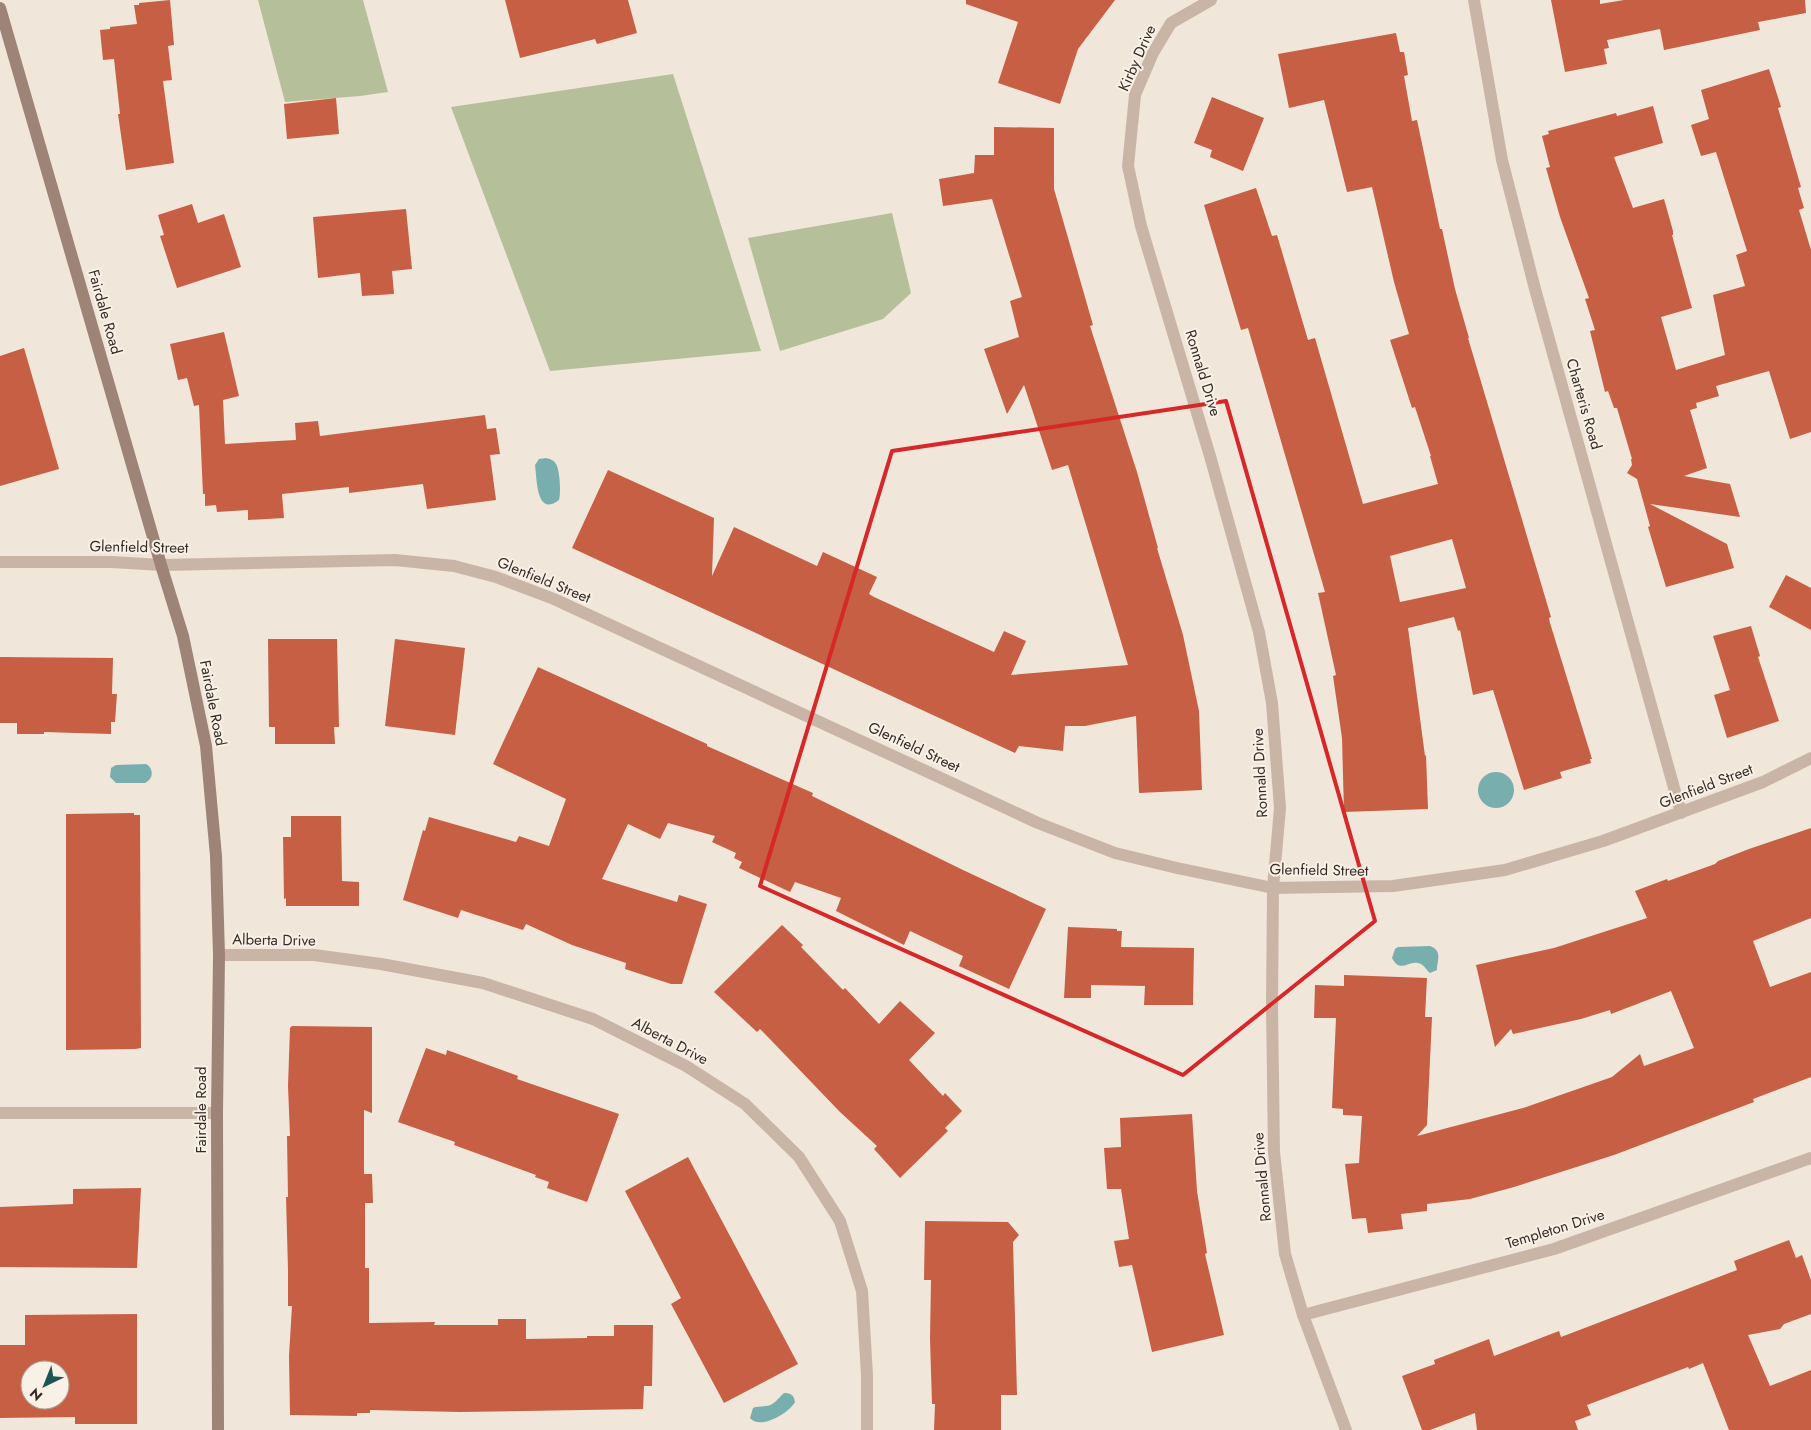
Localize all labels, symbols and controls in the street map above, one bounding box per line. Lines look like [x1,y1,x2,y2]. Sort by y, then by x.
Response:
street label: Kirby Drive [1113,21,1161,95]
street label: Fairdale Road [82,267,128,357]
street label: Ronnald Drive [1179,327,1227,419]
street label: Charteris Road [1561,356,1607,452]
street label: Glenfield Street [89,535,189,559]
street label: Glenfield Street [494,551,594,609]
street label: Fairdale Road [194,658,232,748]
street label: Glenfield Street [865,716,964,778]
street label: Ronnald Drive [1247,728,1273,818]
street label: Glenfield Street [1656,758,1756,814]
street label: Glenfield Street [1269,858,1369,882]
street label: Alberta Drive [232,928,316,952]
street label: Alberta Drive [628,1012,712,1070]
street label: Fairdale Road [190,1066,212,1154]
street label: Ronnald Drive [1247,1131,1277,1222]
street label: Templeton Drive [1503,1203,1607,1254]
north arrow [20,1360,70,1410]
text: N [25,1383,47,1406]

